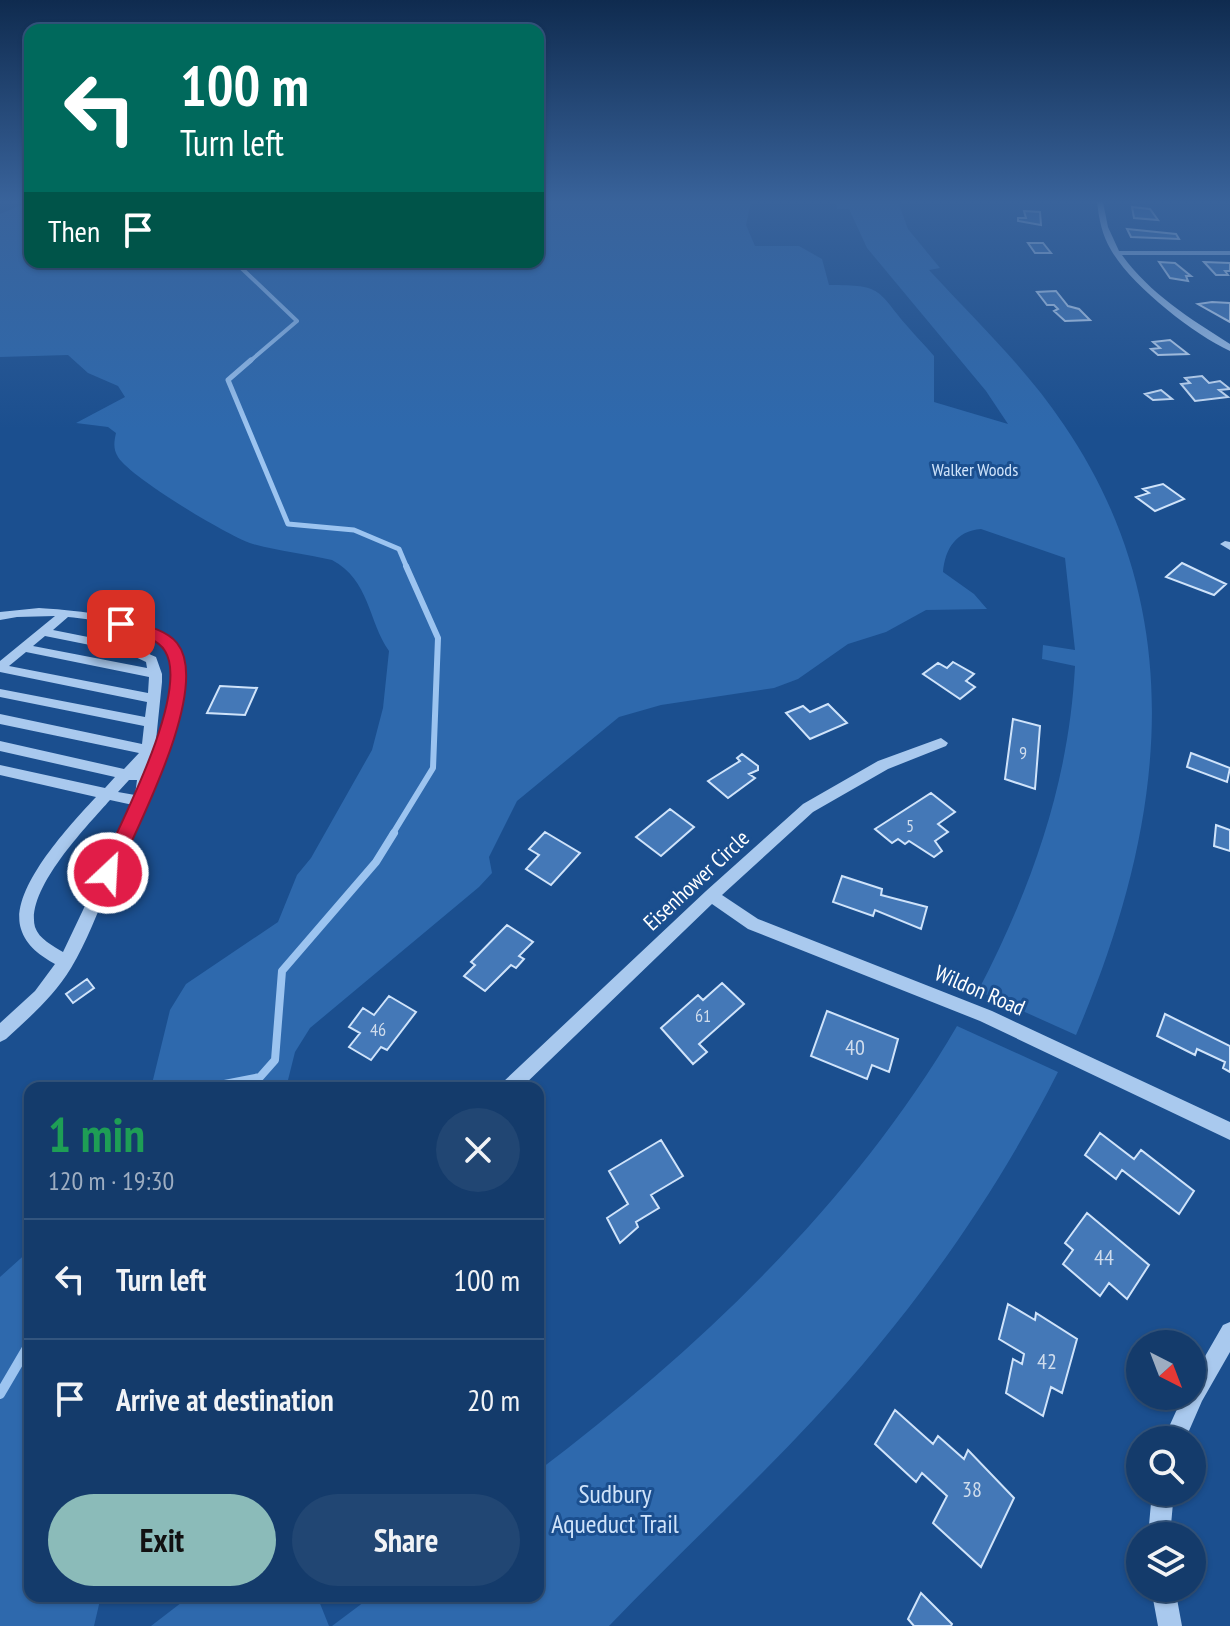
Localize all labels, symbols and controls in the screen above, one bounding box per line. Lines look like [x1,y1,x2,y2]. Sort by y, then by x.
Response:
text: 100 m [180,49,309,121]
icon: left [48,56,152,160]
text: Turn left [180,119,284,166]
icon: arrive [116,208,160,252]
text: Then [48,211,100,250]
park label: Walker Woods [932,458,1018,481]
pin [87,590,155,658]
icon: arrive [99,602,143,646]
house number: 9 [1019,741,1027,764]
house number: 5 [906,814,914,837]
street label: Eisenhower Circle [637,824,755,936]
position arrow [66,831,150,915]
street label: Wildon Road [931,958,1029,1022]
house number: 61 [695,1004,711,1027]
house number: 46 [370,1018,386,1041]
house number: 40 [845,1033,865,1061]
text: 1 min [48,1103,145,1165]
button: close [436,1108,520,1192]
text: 120 m · 19:30 [48,1164,174,1197]
house number: 44 [1094,1243,1114,1271]
icon: left [48,1257,92,1301]
text: Turn left [116,1260,206,1299]
text: 100 m [454,1260,520,1299]
north arrow [1126,1330,1206,1410]
map controls [1126,1330,1206,1602]
house number: 42 [1037,1347,1057,1375]
icon: arrive [48,1377,92,1421]
text: Arrive at destination [116,1380,334,1419]
text: 20 m [467,1380,520,1419]
button: search [1126,1426,1206,1506]
house number: 38 [962,1475,982,1503]
park label: Sudbury Aqueduct Trail [551,1477,679,1540]
button: Exit [48,1494,276,1586]
button: Share [292,1494,520,1586]
button: layers [1126,1522,1206,1602]

